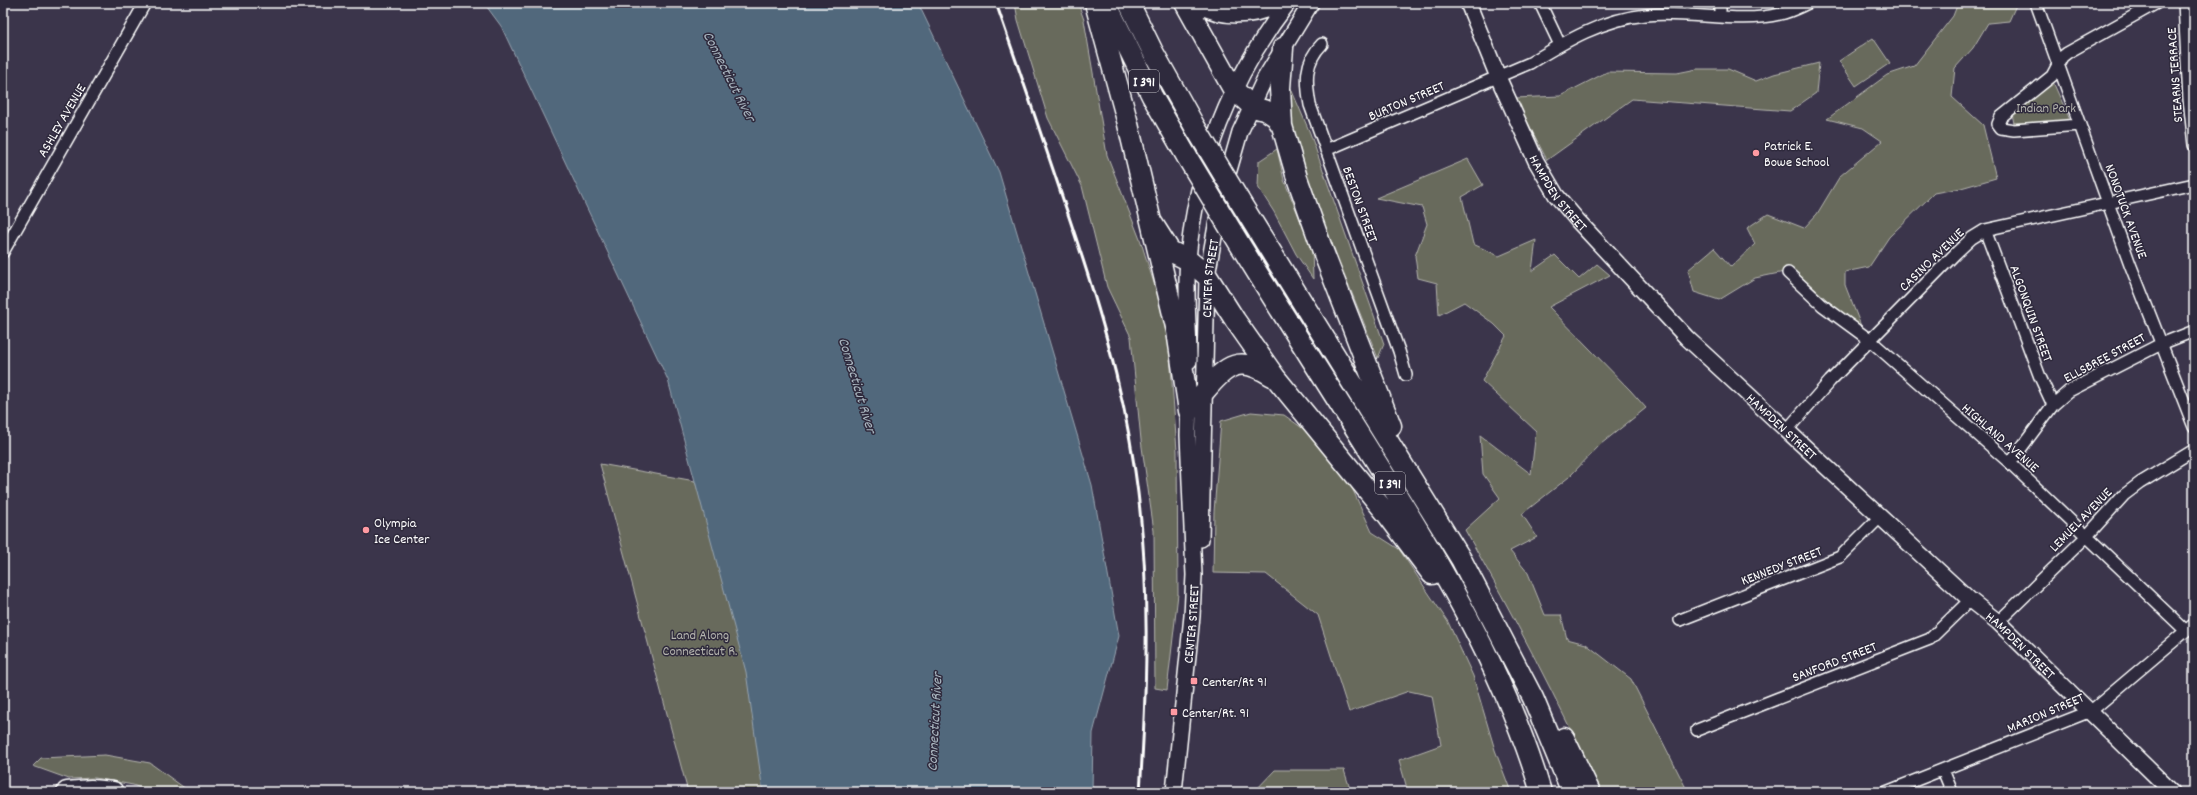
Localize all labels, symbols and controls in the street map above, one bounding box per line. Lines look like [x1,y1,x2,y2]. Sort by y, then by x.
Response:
street label: STEARNS TERRACE [2163,26,2189,123]
water label: Connecticut River [696,28,761,127]
road number: I 391 [1129,70,1159,92]
street label: BURTON STREET [1366,77,1448,127]
street label: ASHLEY AVENUE [34,80,92,162]
park label: Indian Park [2016,99,2076,119]
place label: Patrick E. Bowe School [1764,137,1830,173]
marker: Patrick E. Bowe School [1751,148,1761,158]
street label: HAMPDEN STREET [1523,152,1591,237]
street label: NONOTUCK AVENUE [2099,161,2152,262]
street label: BESTON STREET [1336,164,1382,246]
street label: CASINO AVENUE [1895,224,1970,297]
street label: CENTER STREET [1198,237,1226,318]
street label: ALGONQUIN STREET [2003,262,2057,365]
street label: ELLSBREE STREET [2060,329,2150,389]
water label: Connecticut River [831,335,881,437]
street label: HAMPDEN STREET [1741,390,1821,466]
street label: HIGHLAND AVENUE [1956,399,2043,478]
road number: I 391 [1375,472,1405,494]
street label: LEMUEL AVENUE [2045,483,2118,557]
place label: Olympia Ice Center [374,514,430,550]
marker: Olympia Ice Center [361,525,371,535]
street label: KENNEDY STREET [1738,542,1826,592]
street label: CENTER STREET [1179,584,1206,664]
street label: HAMPDEN STREET [1981,608,2059,685]
park label: Land Along Connecticut R. [663,626,737,662]
street label: SANFORD STREET [1790,637,1880,688]
water label: Connecticut River [922,671,950,772]
place label: Center/Rt 91 [1202,673,1267,693]
marker: Center/Rt 91 [1189,676,1199,686]
street label: MARION STREET [2004,688,2088,739]
place label: Center/Rt. 91 [1182,704,1249,724]
marker: Center/Rt. 91 [1169,707,1179,717]

